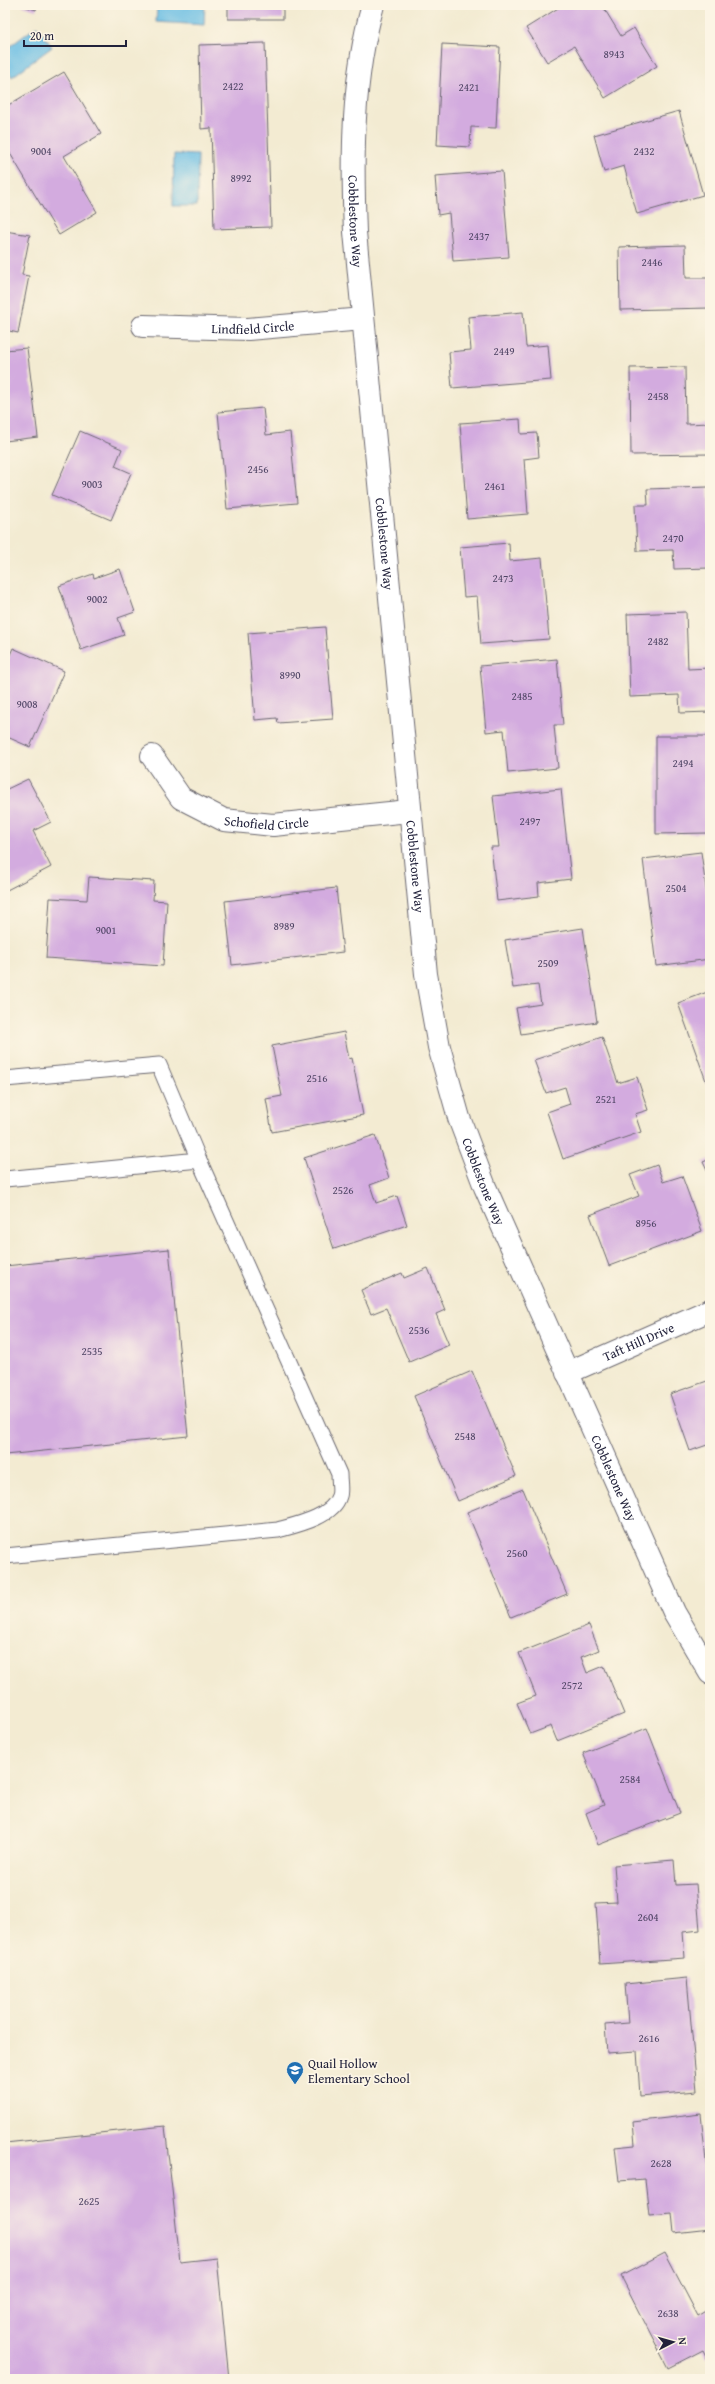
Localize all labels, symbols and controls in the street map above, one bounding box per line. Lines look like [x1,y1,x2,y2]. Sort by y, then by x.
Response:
scale bar [24,22,126,48]
text: 20 m [30,27,54,44]
house number: 8943 [603,46,625,62]
house number: 2422 [222,78,244,94]
house number: 2421 [458,79,480,95]
house number: 9004 [30,143,52,159]
house number: 2432 [633,143,655,159]
house number: 8992 [230,170,252,186]
street label: Cobblestone Way [344,175,367,269]
house number: 2437 [468,228,490,244]
house number: 2446 [641,254,663,270]
street label: Lindfield Circle [211,316,295,339]
house number: 2449 [493,343,515,359]
house number: 2458 [647,388,669,404]
house number: 2456 [247,461,269,477]
house number: 9003 [81,476,103,492]
house number: 2461 [484,478,506,494]
street label: Cobblestone Way [370,497,398,592]
house number: 2470 [662,530,684,546]
house number: 2473 [492,570,514,586]
house number: 9002 [86,591,108,607]
house number: 2482 [647,633,669,649]
house number: 8990 [279,667,301,683]
house number: 2485 [511,688,533,704]
house number: 9008 [16,696,38,712]
house number: 2494 [672,755,694,771]
street label: Schofield Circle [223,811,310,835]
house number: 2497 [519,813,541,829]
street label: Cobblestone Way [401,819,429,914]
house number: 2504 [665,880,687,896]
house number: 8989 [273,918,295,934]
house number: 9001 [95,922,117,938]
house number: 2509 [537,955,559,971]
house number: 2516 [306,1070,328,1086]
house number: 2521 [595,1091,617,1107]
street label: Cobblestone Way [457,1135,510,1229]
house number: 2526 [332,1182,354,1198]
house number: 8956 [635,1215,657,1231]
street label: Taft Hill Drive [600,1318,677,1366]
house number: 2536 [408,1322,430,1338]
house number: 2535 [81,1343,103,1359]
house number: 2548 [454,1428,476,1444]
street label: Cobblestone Way [586,1432,642,1525]
house number: 2560 [506,1545,528,1561]
house number: 2572 [561,1677,583,1693]
house number: 2584 [619,1771,641,1787]
house number: 2604 [637,1909,659,1925]
house number: 2616 [638,2030,660,2046]
place label: Quail Hollow Elementary School [308,2054,410,2088]
school or university icon: Quail Hollow Elementary School [285,2060,305,2085]
house number: 2628 [650,2155,672,2171]
house number: 2625 [78,2193,100,2209]
house number: 2638 [657,2305,679,2321]
north arrow [653,2322,693,2362]
text: N [675,2336,691,2346]

